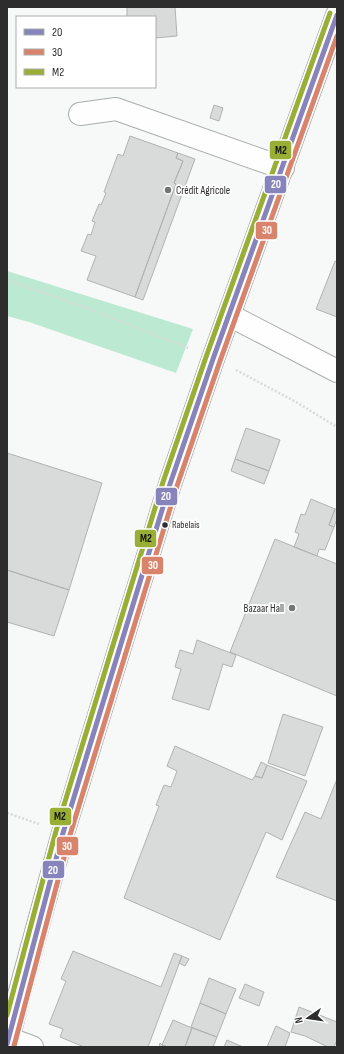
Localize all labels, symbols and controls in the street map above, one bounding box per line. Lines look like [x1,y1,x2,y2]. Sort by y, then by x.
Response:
legend [16,16,156,88]
text: 20 [52,25,62,40]
text: 30 [52,45,62,60]
text: M2 [52,65,64,80]
line badge: M2 [269,140,292,160]
text: M2 [275,144,287,157]
line badge: 20 [264,175,287,194]
text: 20 [271,178,281,191]
place label: Crédit Agricole [176,184,230,197]
marker: Crédit Agricole [163,185,173,195]
line badge: 30 [255,221,278,240]
text: 30 [262,224,272,237]
line badge: 20 [155,487,178,506]
text: 20 [161,490,171,503]
place label: Rabelais [172,519,200,531]
marker: Rabelais [160,520,170,530]
line badge: M2 [134,529,157,548]
text: M2 [140,532,152,545]
line badge: 30 [141,556,164,575]
text: 30 [148,559,158,572]
place label: Bazaar Hall [244,602,284,615]
marker: Bazaar Hall [287,603,297,613]
line badge: M2 [49,807,72,826]
text: M2 [54,810,66,823]
line badge: 30 [56,836,79,856]
text: 30 [62,840,72,853]
line badge: 20 [42,860,65,879]
text: 20 [48,864,58,877]
north arrow [288,998,328,1038]
text: N [292,1016,306,1024]

